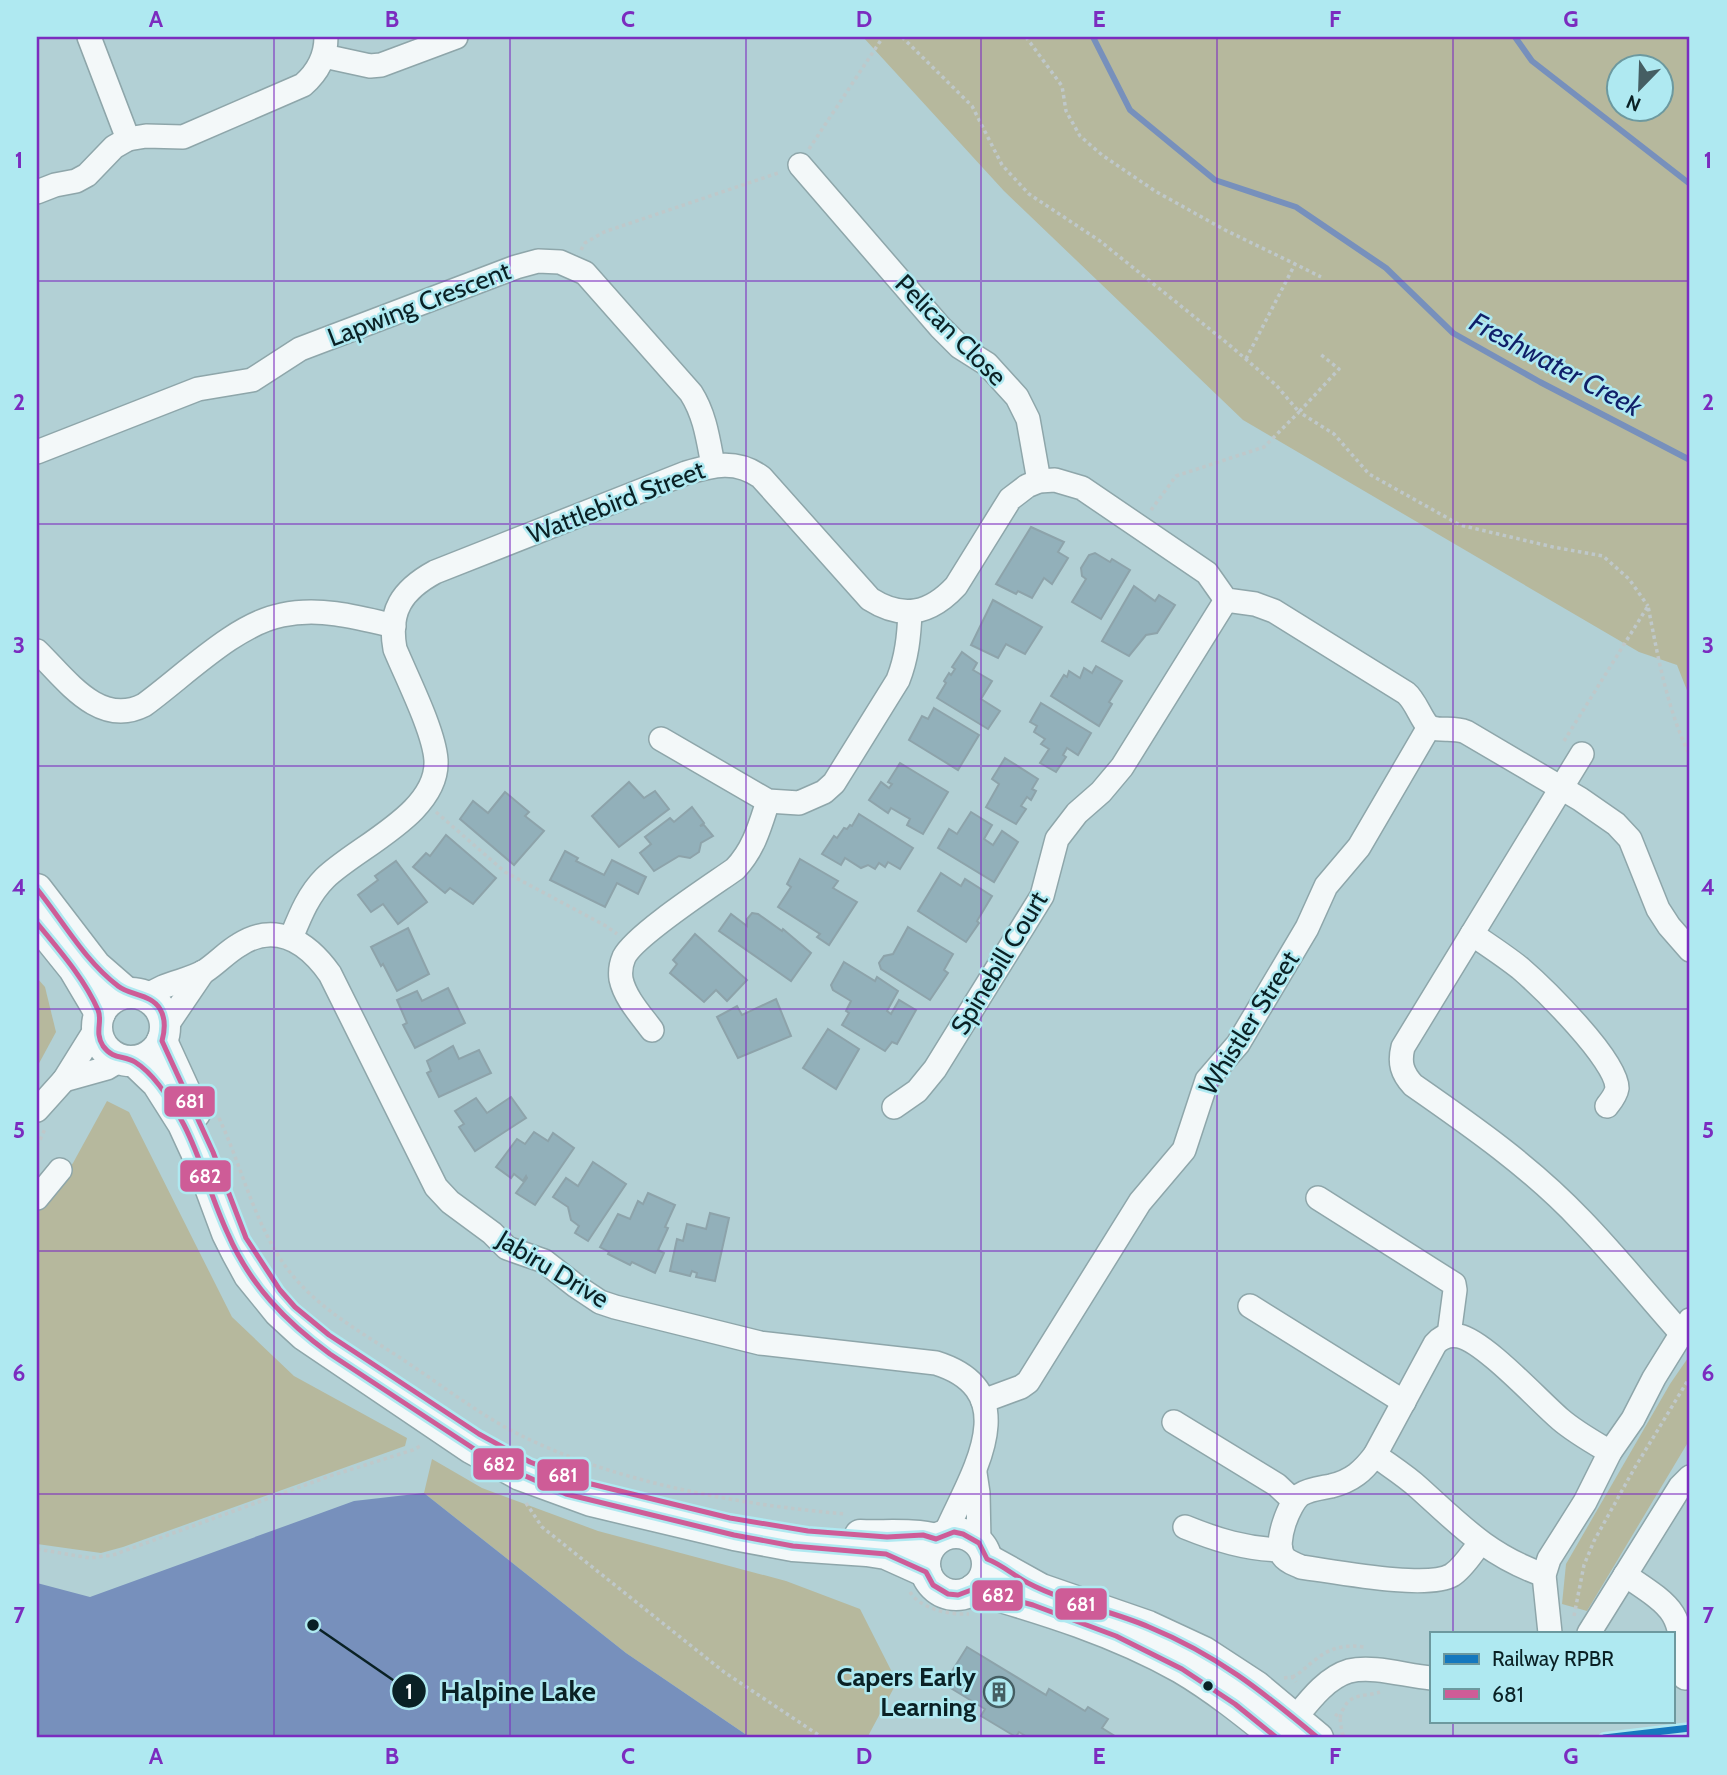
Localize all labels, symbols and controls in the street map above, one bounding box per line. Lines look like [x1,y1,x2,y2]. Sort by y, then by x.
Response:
text: A [149,5,164,33]
text: B [385,5,399,33]
text: C [621,5,635,33]
text: D [856,5,872,33]
text: E [1092,5,1106,33]
text: F [1329,5,1341,33]
text: G [1563,5,1579,33]
north arrow [1604,52,1674,122]
text: N [1623,90,1644,116]
text: 1 [15,146,23,174]
text: 1 [1704,146,1712,174]
street label: Lapwing Crescent [323,254,515,354]
street label: Pelican Close [889,268,1013,392]
water label: Freshwater Creek [1464,304,1649,424]
text: 2 [13,388,25,416]
text: 2 [1702,388,1714,416]
street label: Wattlebird Street [523,453,709,551]
text: 3 [13,631,25,659]
text: 3 [1702,631,1714,659]
text: 4 [12,873,26,901]
text: 4 [1701,873,1715,901]
street label: Spinebill Court [944,885,1054,1040]
street label: Whistler Street [1192,945,1306,1101]
line badge: 681 [163,1085,216,1118]
text: 681 [175,1090,205,1113]
text: 5 [13,1116,25,1144]
text: 5 [1702,1116,1714,1144]
line badge: 682 [179,1159,232,1193]
text: 682 [189,1165,221,1188]
street label: Jabiru Drive [490,1223,615,1315]
text: 6 [13,1359,25,1387]
text: 6 [1702,1359,1714,1387]
line badge: 682 [472,1447,525,1481]
text: 682 [483,1453,515,1476]
line badge: 681 [536,1458,590,1492]
text: 681 [548,1464,578,1487]
line badge: 682 [971,1579,1024,1612]
text: 682 [982,1584,1014,1607]
line badge: 681 [1054,1587,1108,1621]
text: 681 [1066,1593,1096,1616]
text: 7 [13,1601,25,1629]
text: 7 [1702,1601,1714,1629]
legend [1430,1632,1674,1722]
text: Railway RPBR [1492,1646,1614,1671]
place label: Capers Early Learning [837,1661,976,1723]
callout: Halpine Lake [391,1667,610,1716]
text: Halpine Lake [440,1674,596,1708]
building icon: Capers Early Learning [982,1675,1016,1709]
text: 1 [405,1679,413,1704]
unlabelled marker [1201,1679,1215,1693]
text: 681 [1492,1682,1524,1707]
text: A [149,1742,164,1770]
text: B [385,1742,399,1770]
text: C [621,1742,635,1770]
text: D [856,1742,872,1770]
text: E [1092,1742,1106,1770]
text: F [1329,1742,1341,1770]
text: G [1563,1742,1579,1770]

